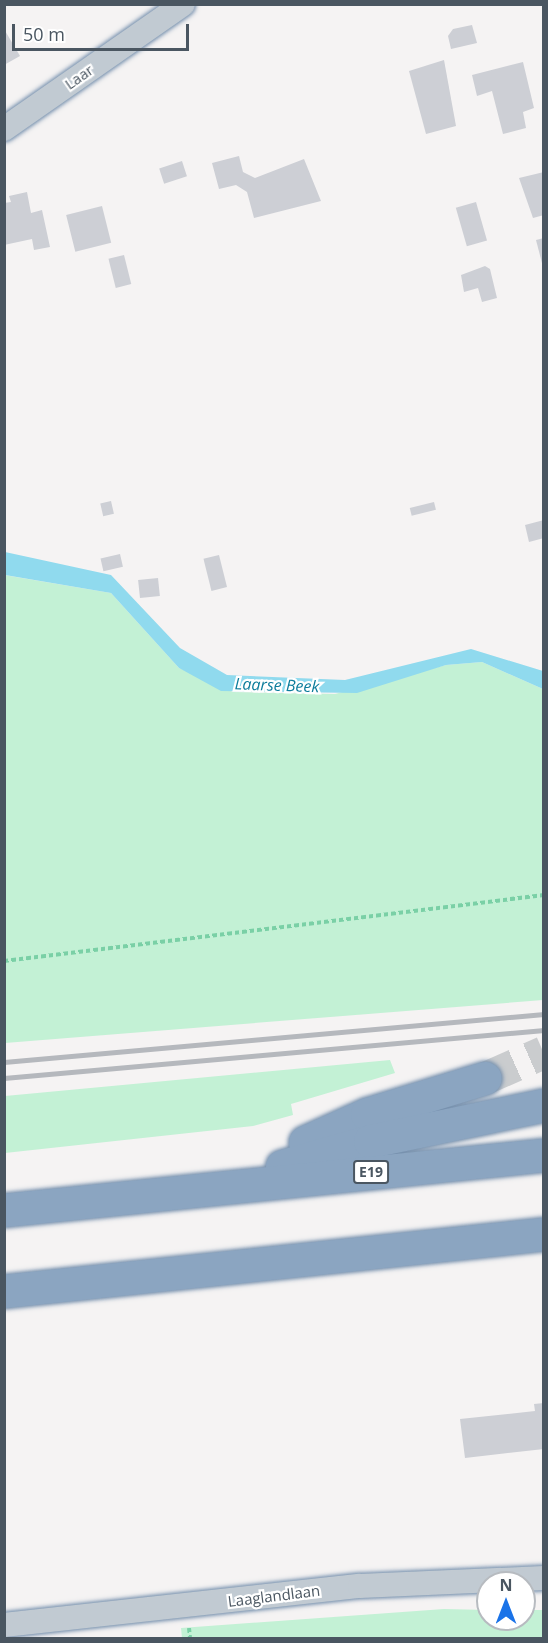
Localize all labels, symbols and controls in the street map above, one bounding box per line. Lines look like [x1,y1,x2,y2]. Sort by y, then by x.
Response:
scale bar [15,12,192,50]
text: 50 m [23,22,65,46]
street label: Laar [61,61,97,93]
water label: Laarse Beek [234,674,320,696]
road number: E19 [353,1161,389,1183]
north arrow [476,1571,536,1631]
text: N [499,1574,513,1596]
street label: Laaglandlaan [227,1581,321,1611]

